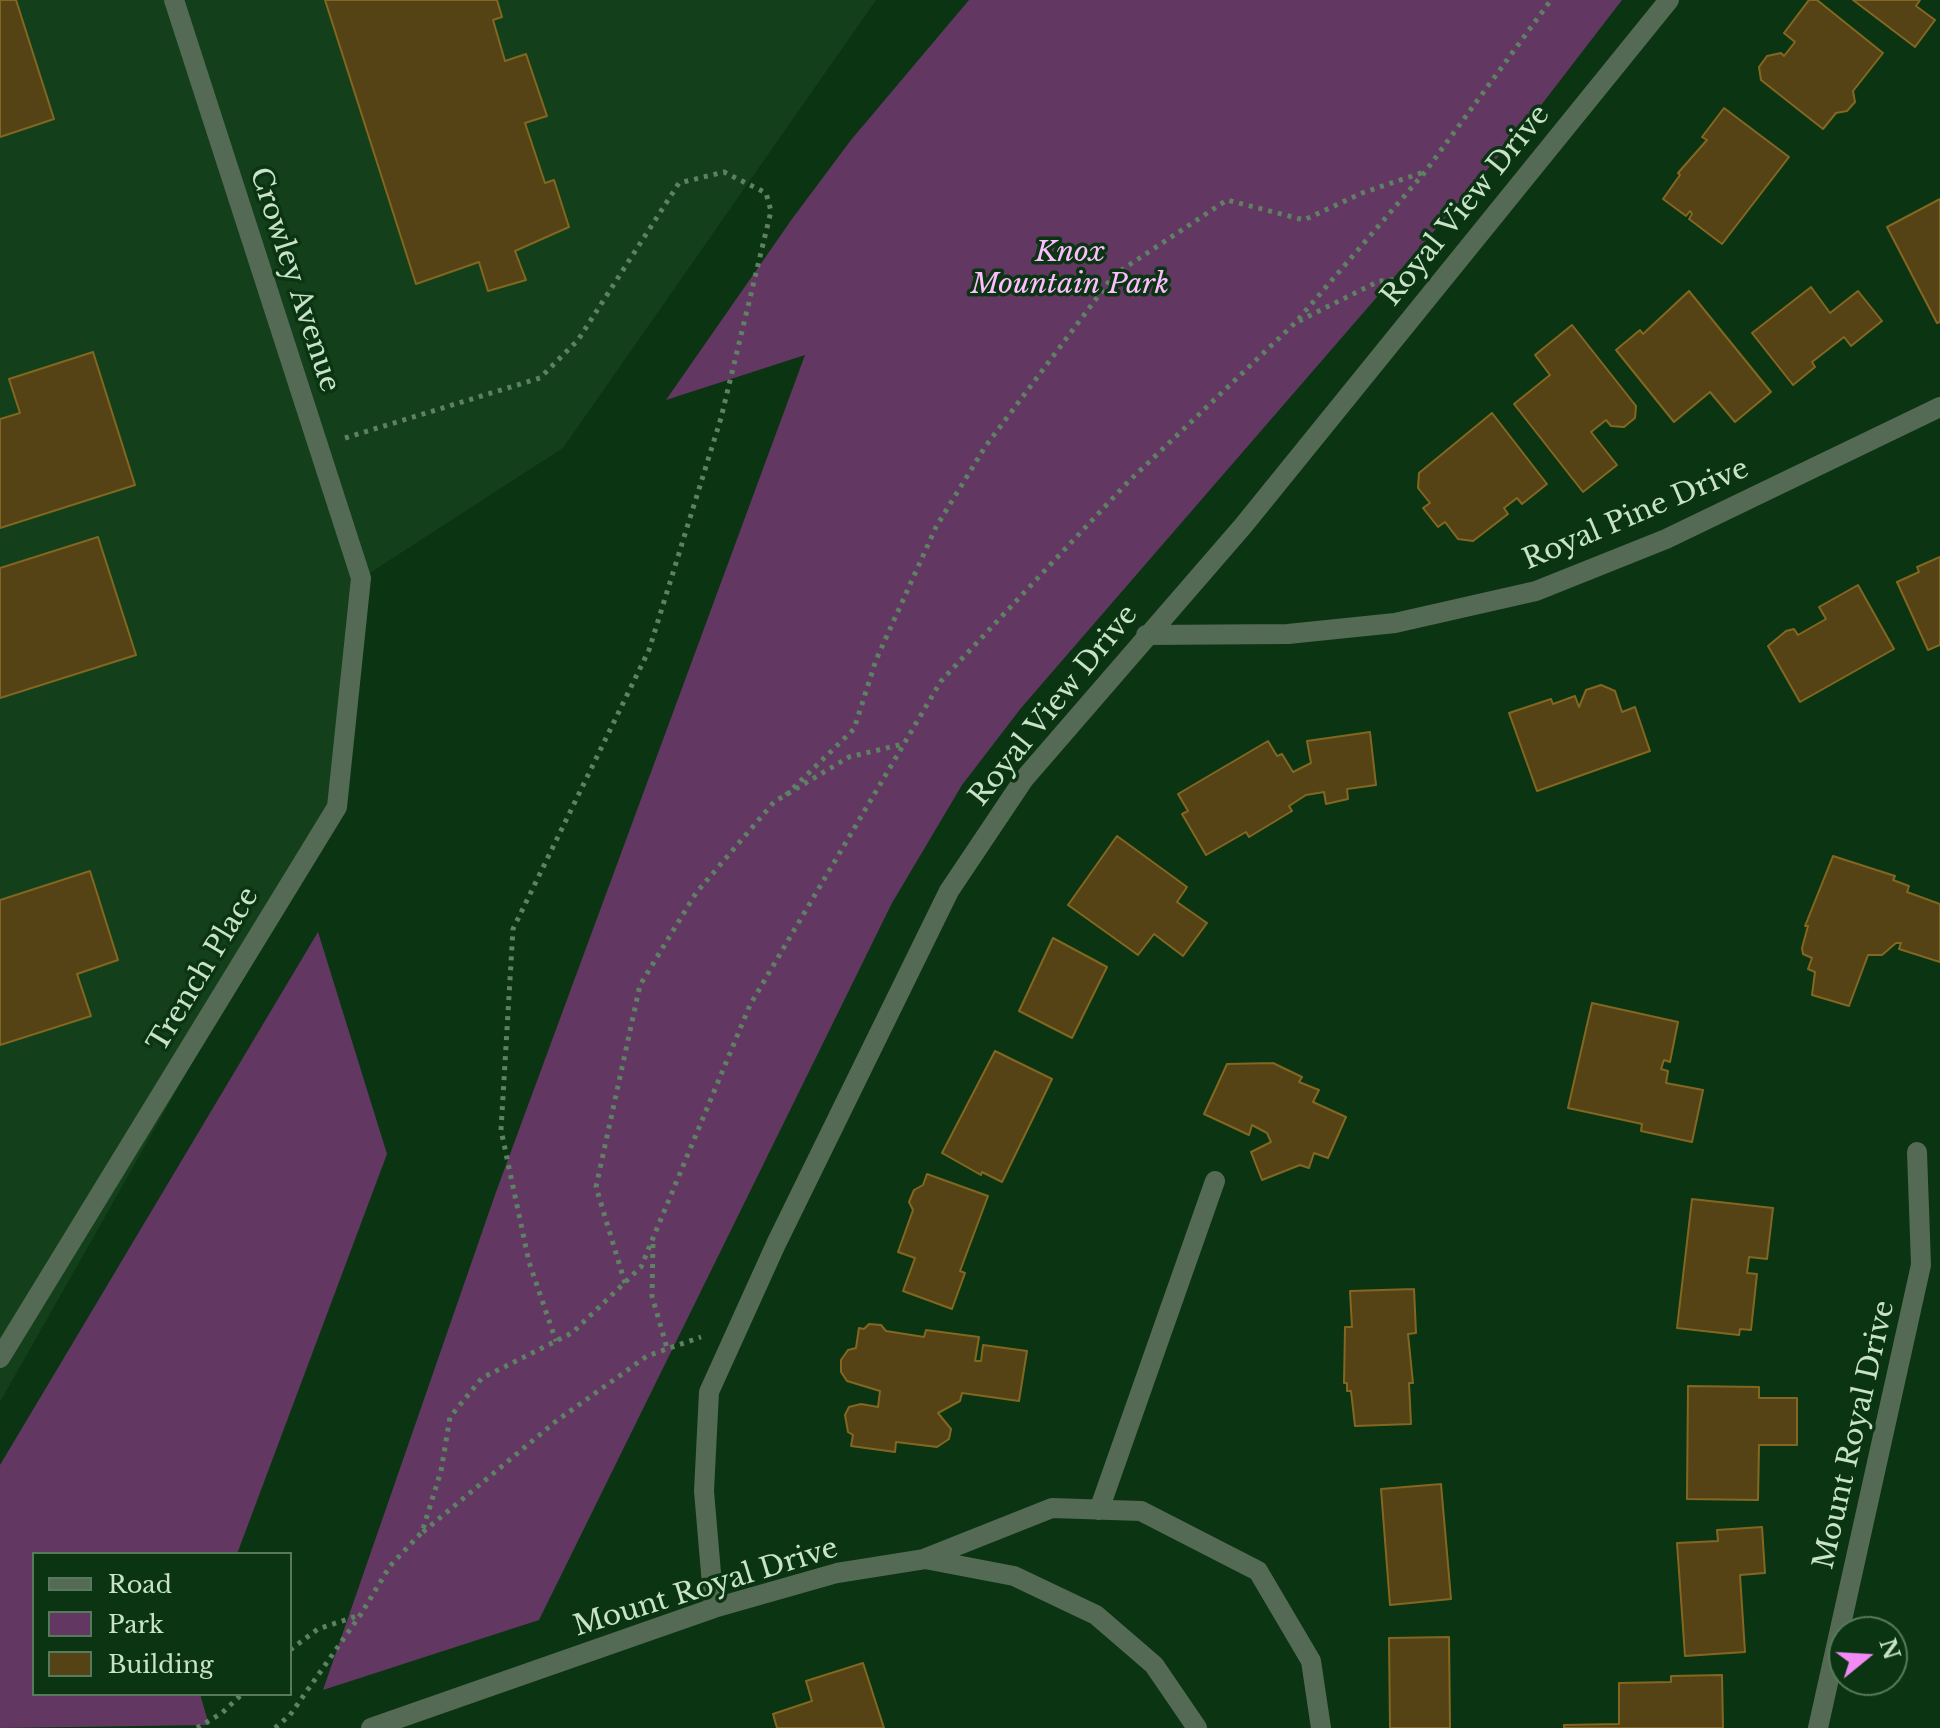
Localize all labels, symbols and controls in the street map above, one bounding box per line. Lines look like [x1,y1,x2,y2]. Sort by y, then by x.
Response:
street label: Royal View Drive [1375,99,1557,313]
street label: Crowley Avenue [242,163,346,397]
park label: Knox Mountain Park [971,236,1169,302]
street label: Royal Pine Drive [1518,452,1754,578]
street label: Royal View Drive [963,599,1145,813]
street label: Trench Place [142,882,266,1058]
street label: Mount Royal Drive [1808,1297,1902,1573]
street label: Mount Royal Drive [570,1532,842,1644]
legend [32,1552,292,1696]
text: Road [108,1570,172,1599]
text: Park [108,1610,164,1639]
north arrow [1828,1616,1908,1696]
text: N [1873,1635,1905,1663]
text: Building [108,1650,214,1679]

